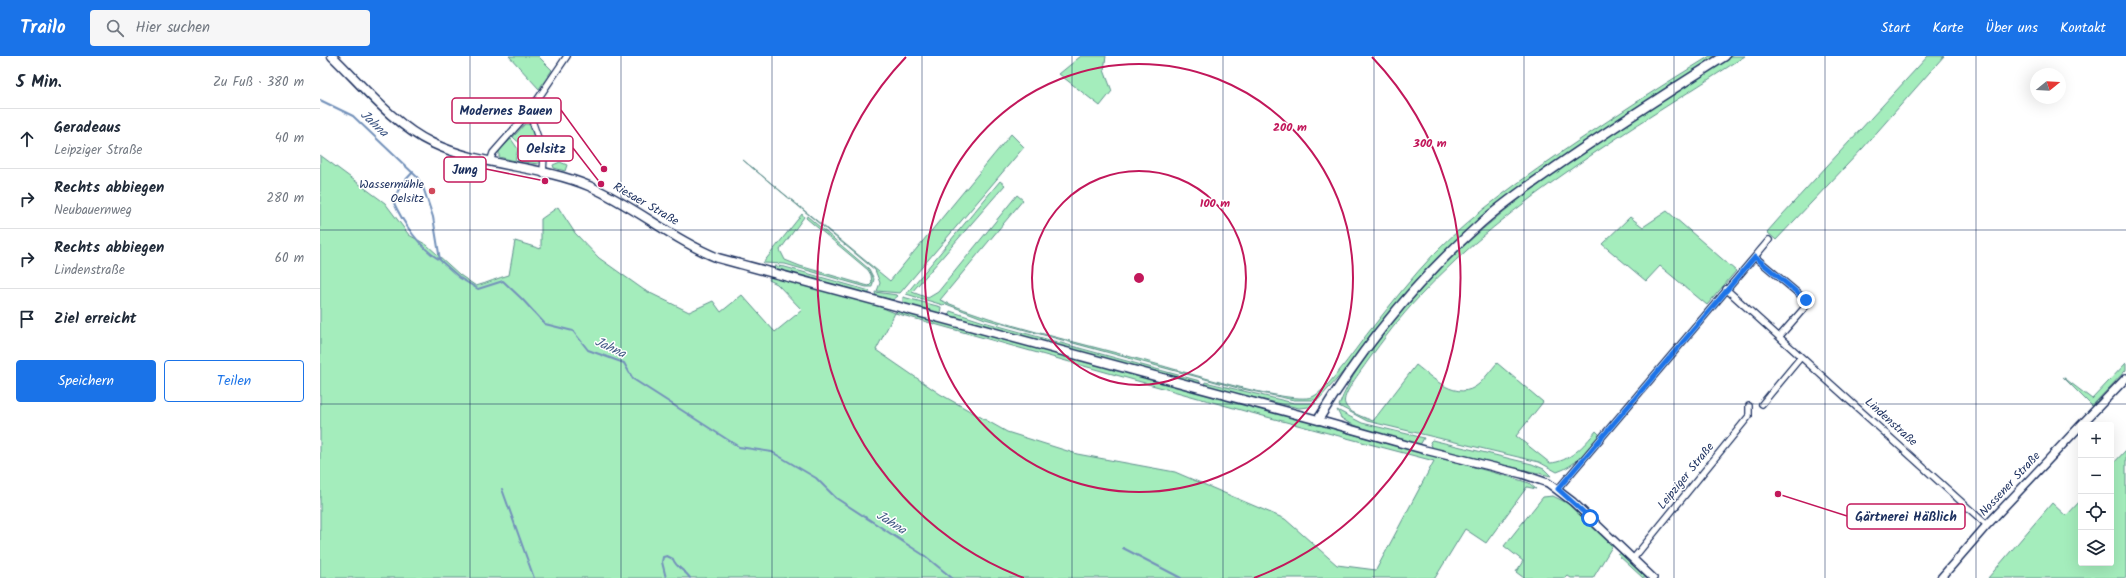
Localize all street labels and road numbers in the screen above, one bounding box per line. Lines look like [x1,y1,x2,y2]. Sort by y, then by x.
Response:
street label: Riesaer Straße [610,177,683,231]
street label: Lindenstraße [1860,393,1922,451]
street label: Leipziger Straße [1653,438,1719,514]
street label: Nossener Straße [1975,447,2046,521]

